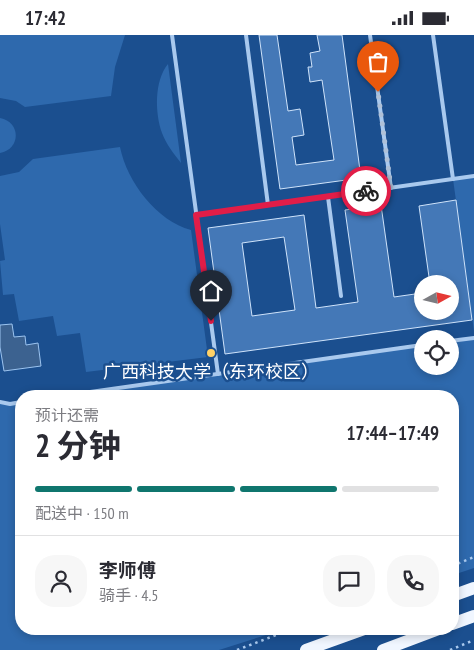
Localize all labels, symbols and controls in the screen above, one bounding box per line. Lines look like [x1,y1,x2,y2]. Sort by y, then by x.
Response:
text: 17:42 [25,6,66,30]
pin [357,41,399,92]
icon: bag [364,48,392,76]
courier [341,166,391,216]
icon: bike [352,177,380,205]
pin [190,270,232,321]
north arrow [414,275,459,320]
map controls [414,275,459,375]
icon: home [197,277,225,305]
button: locate [414,330,459,375]
marker: 广西科技大学（东环校区） [205,347,217,359]
place label: 广西科技大学（东环校区） [103,360,319,383]
text: 预计还需 [35,405,99,425]
text: 17:44–17:49 [346,421,439,445]
text: 2 分钟 [35,424,121,466]
text: 配送中 · 150 m [35,503,129,523]
button: person [35,555,87,607]
button: chat [323,555,375,607]
button: phone [387,555,439,607]
text: 李师傅 [99,558,156,582]
text: 骑手 · 4.5 [99,585,158,605]

